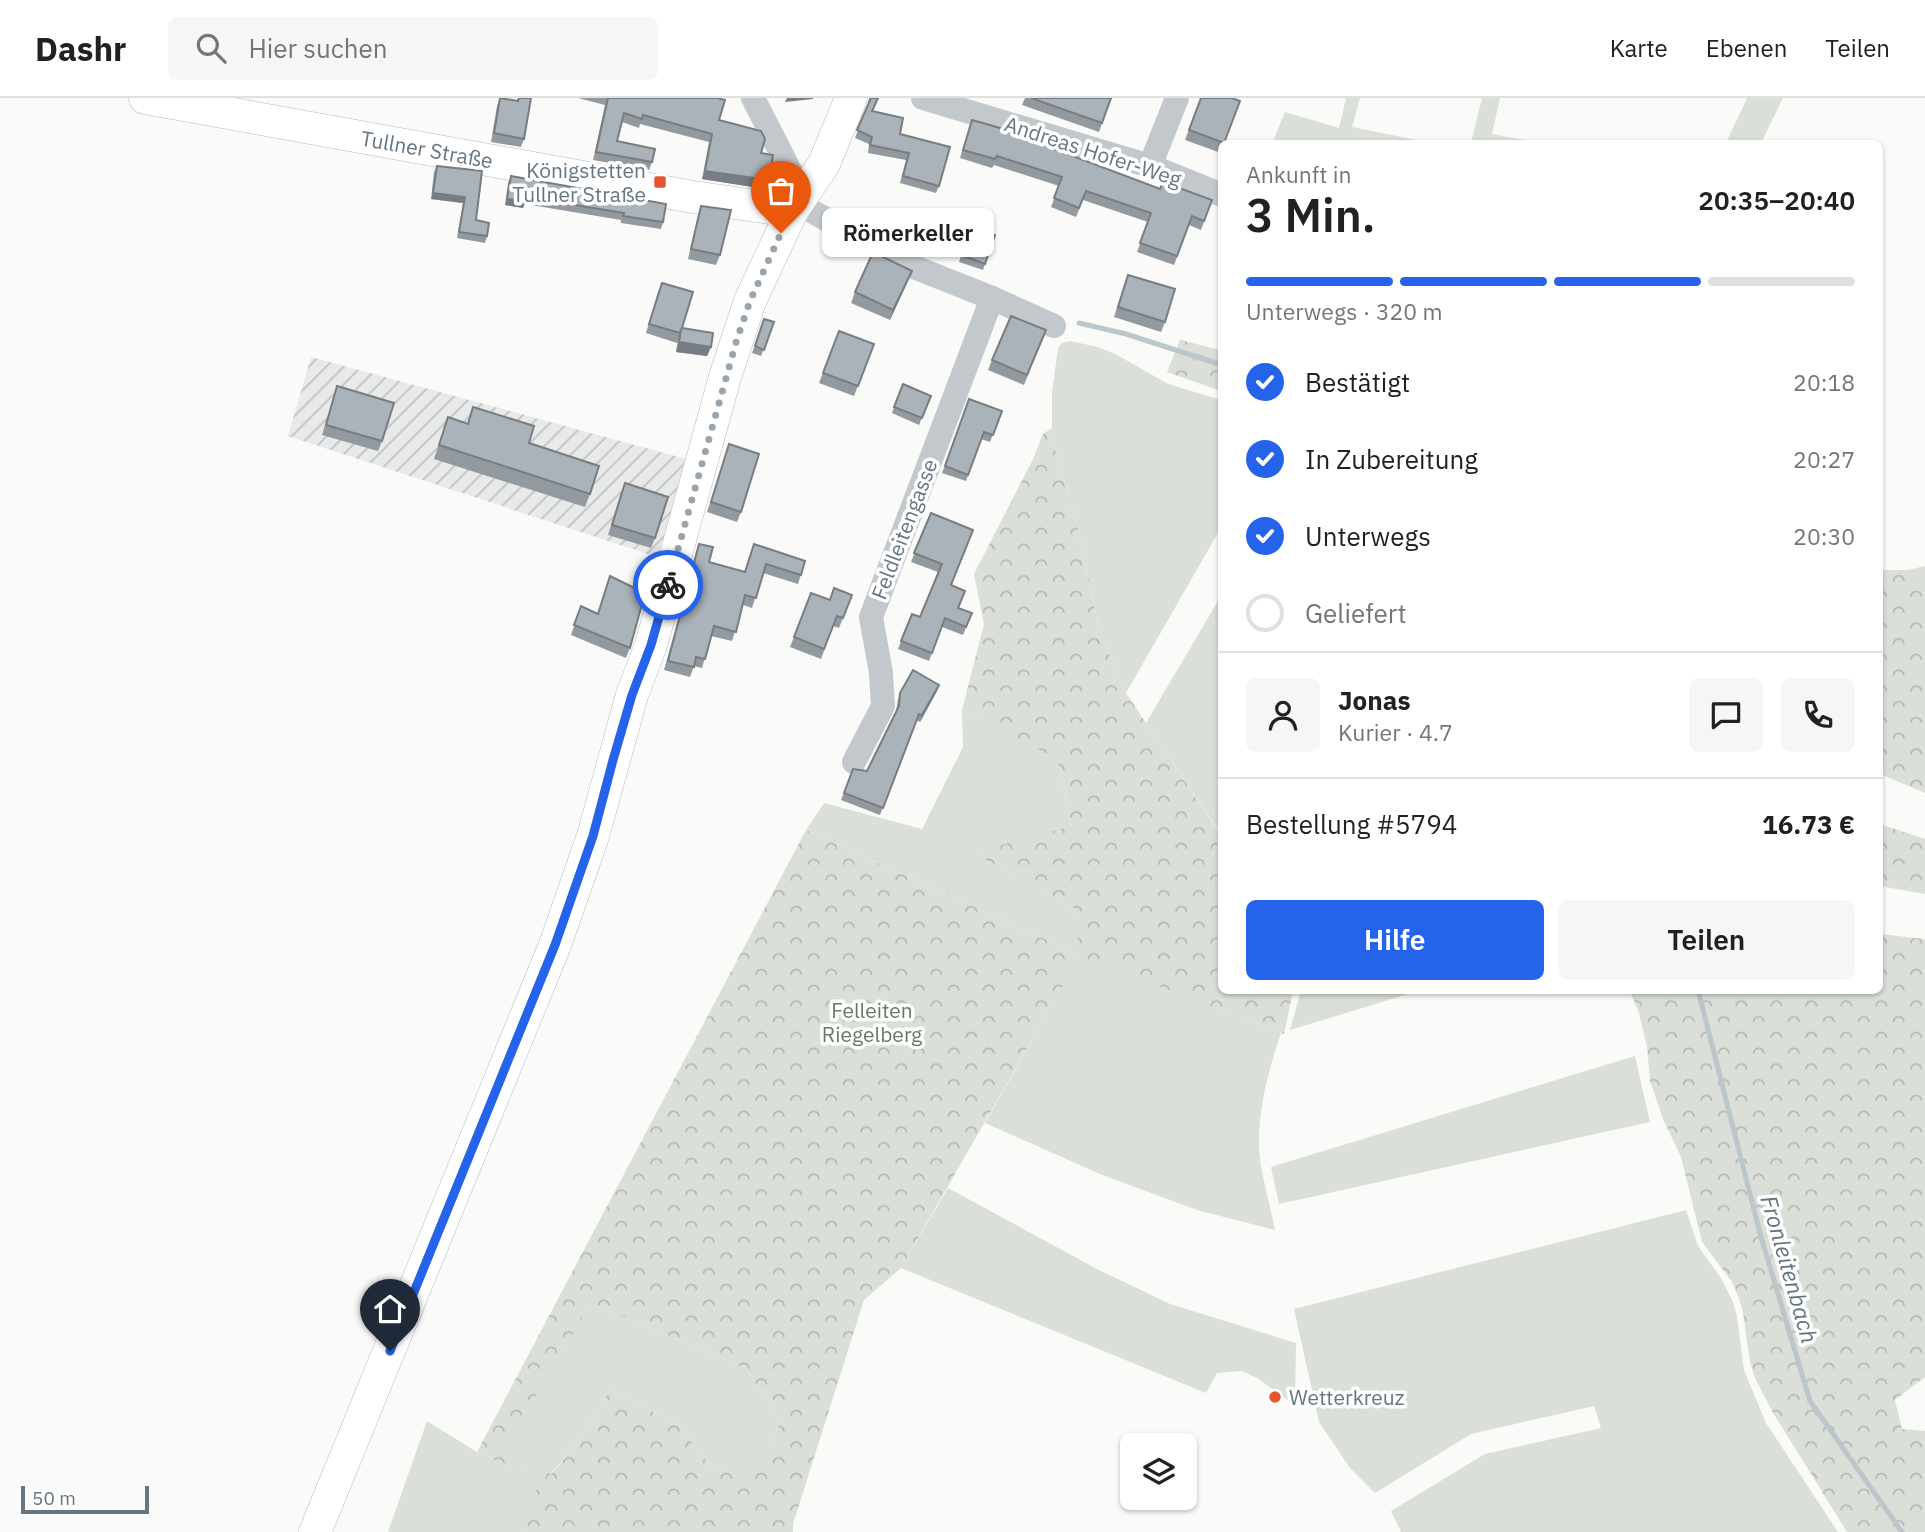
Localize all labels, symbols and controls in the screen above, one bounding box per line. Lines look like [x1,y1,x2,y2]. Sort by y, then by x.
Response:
search box [168,17,658,80]
text: Dashr [35,27,126,70]
icon: search [192,29,230,67]
text: Hier suchen [248,31,388,65]
text: Karte [1610,32,1668,64]
text: Ebenen [1706,32,1787,64]
text: Teilen [1825,32,1890,64]
street label: Andreas Hofer-Weg [1001,109,1185,193]
street label: Tullner Straße [359,124,495,174]
place label: Königstetten Tullner Straße [512,156,646,208]
text: Ankunft in [1246,159,1352,189]
pin [751,161,811,233]
icon: bag [762,172,800,210]
marker: Königstetten Tullner Straße [652,174,668,190]
text: 20:35–20:40 [1698,183,1855,217]
text: 3 Min. [1246,185,1376,245]
callout: Römerkeller [823,208,994,258]
text: Römerkeller [843,217,973,247]
text: Unterwegs · 320 m [1246,296,1443,326]
icon: check [1246,363,1284,401]
text: Bestätigt [1305,365,1410,399]
text: 20:18 [1793,367,1855,397]
icon: check [1246,440,1284,478]
text: In Zubereitung [1305,442,1478,476]
text: 20:27 [1793,444,1855,474]
street label: Feldleitengasse [864,455,944,603]
icon: check [1246,517,1284,555]
text: Unterwegs [1305,519,1431,553]
text: 20:30 [1793,521,1855,551]
courier [633,550,703,620]
icon: bike [649,566,687,604]
text: Geliefert [1305,596,1407,630]
button: person [1246,678,1320,752]
button: chat [1689,678,1763,752]
button: phone [1781,678,1855,752]
text: Jonas [1338,683,1411,717]
text: Kurier · 4.7 [1338,717,1453,747]
text: Bestellung #5794 [1246,807,1457,841]
text: 16.73 € [1762,807,1855,841]
button: Hilfe [1246,900,1544,980]
button: Teilen [1558,900,1855,980]
park label: Felleiten Riegelberg [822,996,922,1048]
water label: Fronleitenbach [1755,1192,1825,1346]
pin [360,1279,420,1351]
icon: home [371,1290,409,1328]
place label: Wetterkreuz [1289,1383,1405,1411]
marker: Wetterkreuz [1267,1389,1283,1405]
map controls [1120,1433,1197,1510]
button: layers [1120,1433,1197,1510]
scale bar [21,1483,149,1515]
text: 50 m [32,1486,76,1510]

